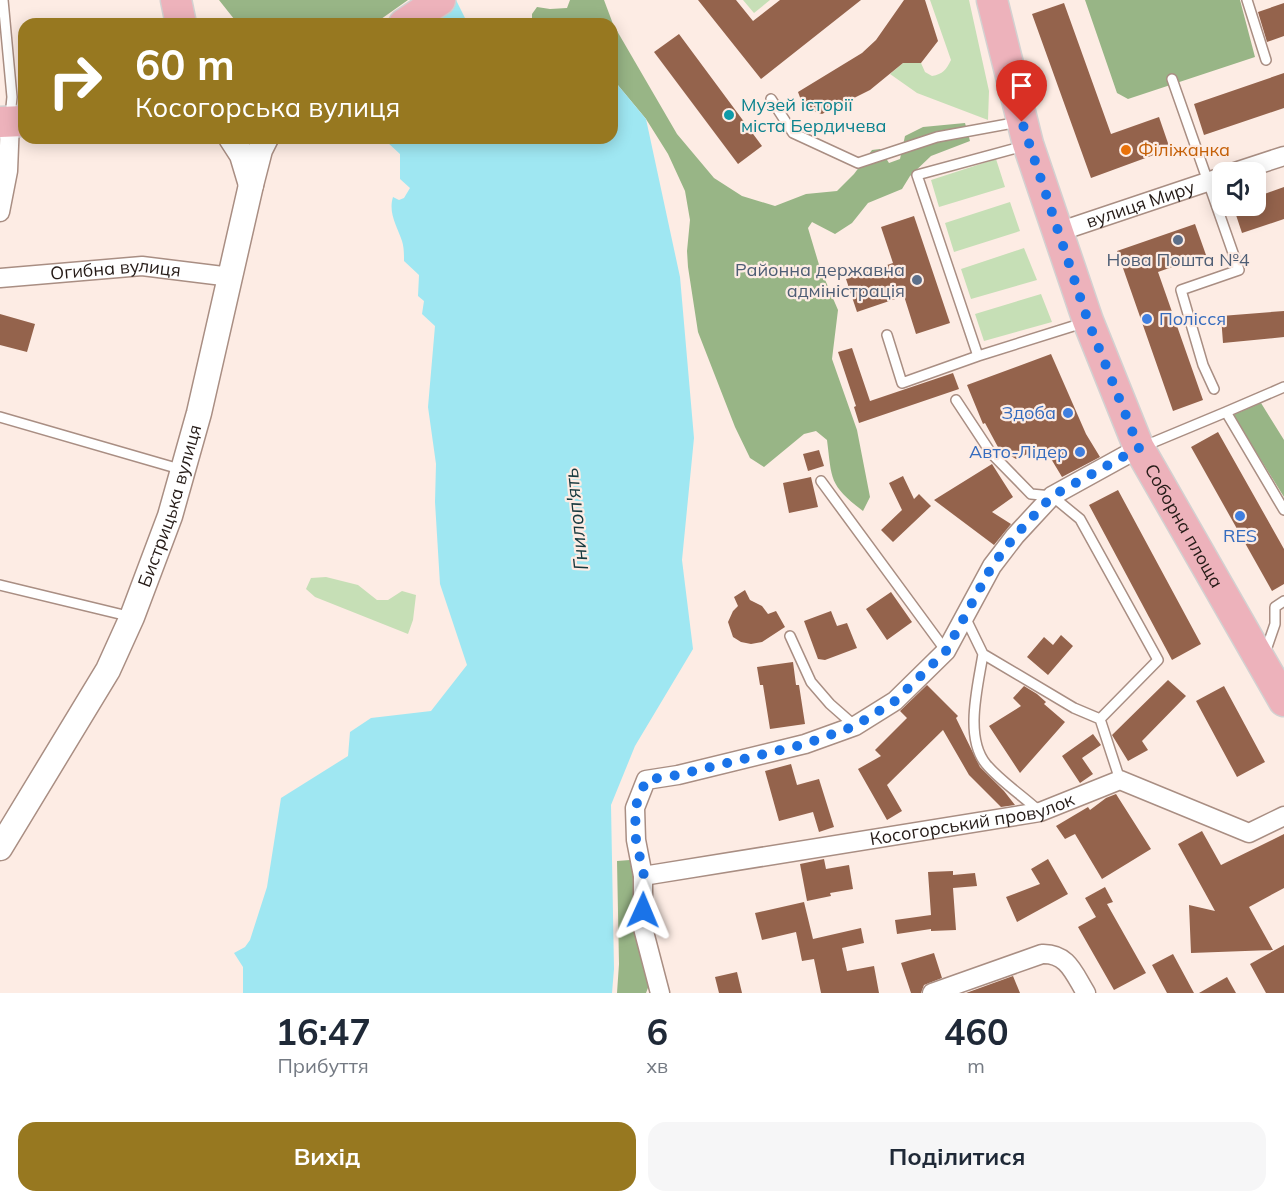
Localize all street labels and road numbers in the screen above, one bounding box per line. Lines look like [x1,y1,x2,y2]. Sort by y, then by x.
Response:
street label: вулиця Миру [1083,175,1198,233]
street label: Огибна вулиця [49,254,182,285]
street label: Бистрицька вулиця [132,422,206,590]
street label: Соборна площа [1140,460,1229,592]
street label: Косогорський провулок [868,787,1078,850]

